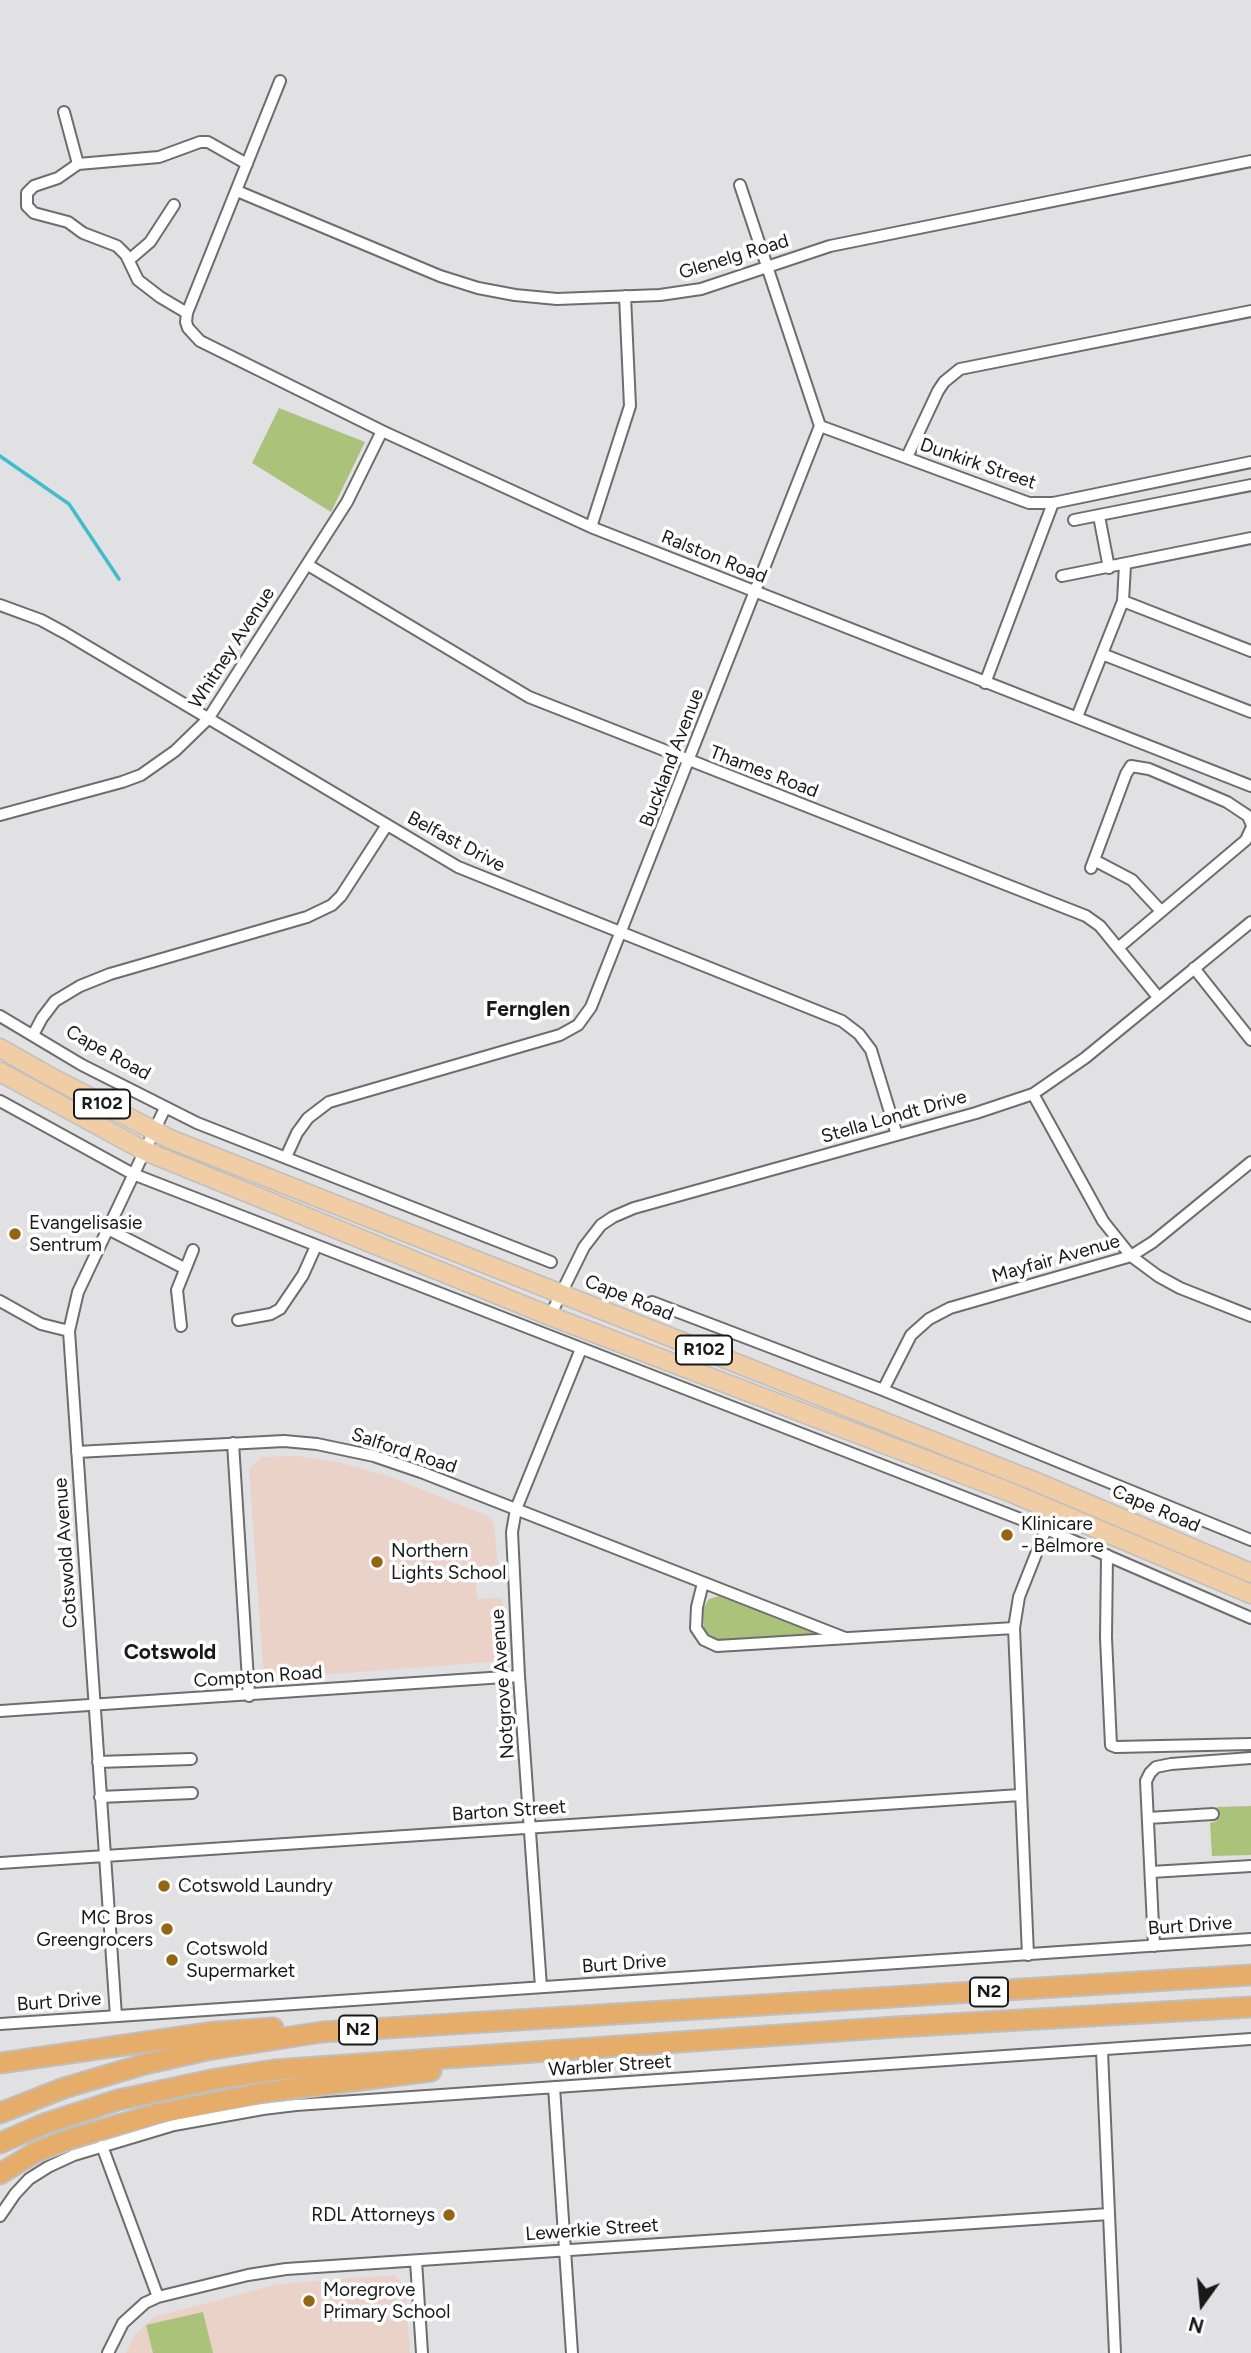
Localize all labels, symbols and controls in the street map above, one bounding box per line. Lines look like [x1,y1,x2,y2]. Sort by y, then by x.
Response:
street label: Glenelg Road [676,229,792,285]
street label: Dunkirk Street [917,433,1039,495]
street label: Ralston Road [658,525,770,589]
street label: Whitney Avenue [184,583,280,713]
street label: Buckland Avenue [635,686,709,830]
street label: Thames Road [706,741,822,803]
street label: Belfast Drive [403,807,509,877]
district label: Fernglen [486,997,570,1023]
street label: Cape Road [62,1020,154,1086]
street label: Stella Londt Drive [819,1085,969,1149]
road number: R102 [74,1090,130,1119]
place label: Evangelisasie Sentrum [29,1212,142,1256]
marker: Evangelisasie Sentrum [7,1226,23,1242]
street label: Mayfair Avenue [989,1230,1123,1288]
street label: Cape Road [581,1270,677,1326]
road number: R102 [676,1336,732,1364]
street label: Salford Road [348,1423,460,1479]
street label: Cotswold Avenue [49,1477,83,1629]
street label: Cape Road [1109,1480,1203,1538]
place label: Klinicare - Belmore [1021,1513,1104,1557]
marker: Klinicare - Belmore [999,1527,1015,1543]
place label: Northern Lights School [391,1540,507,1584]
marker: Northern Lights School [369,1554,385,1570]
street label: Notgrove Avenue [486,1608,520,1760]
district label: Cotswold [124,1640,216,1666]
street label: Compton Road [193,1661,323,1693]
street label: Barton Street [451,1796,567,1826]
place label: Cotswold Laundry [178,1875,333,1897]
marker: Cotswold Laundry [156,1878,172,1894]
place label: MC Bros Greengrocers [36,1907,153,1951]
street label: Burt Drive [1147,1912,1233,1940]
marker: MC Bros Greengrocers [159,1921,175,1937]
place label: Cotswold Supermarket [186,1938,295,1982]
street label: Burt Drive [581,1950,667,1978]
marker: Cotswold Supermarket [164,1952,180,1968]
road number: N2 [970,1978,1008,2006]
street label: Burt Drive [16,1988,102,2016]
road number: N2 [339,2016,377,2044]
street label: Warbler Street [548,2050,672,2082]
place label: RDL Attorneys [311,2204,435,2226]
marker: RDL Attorneys [441,2207,457,2223]
street label: Lewerkie Street [525,2214,659,2246]
north arrow [1167,2269,1237,2339]
place label: Moregrove Primary School [323,2279,450,2323]
marker: Moregrove Primary School [301,2293,317,2309]
text: N [1186,2312,1207,2338]

